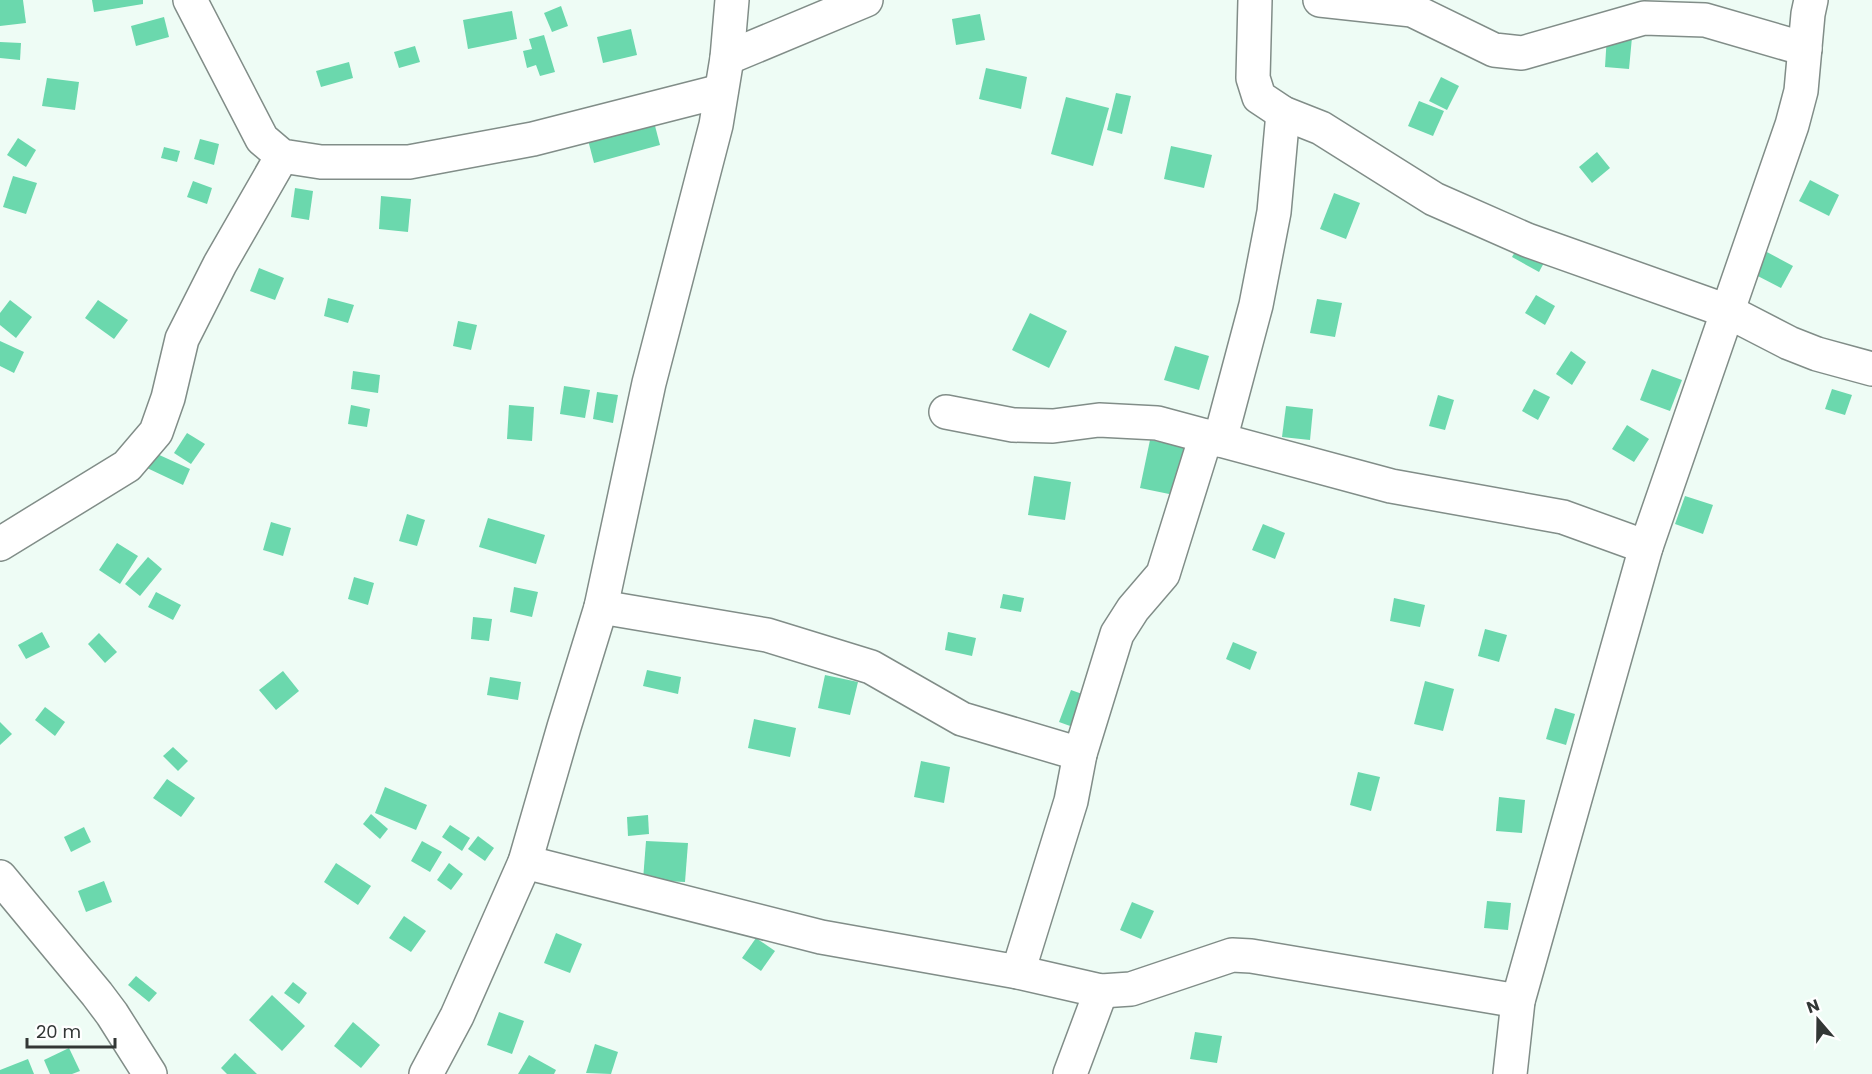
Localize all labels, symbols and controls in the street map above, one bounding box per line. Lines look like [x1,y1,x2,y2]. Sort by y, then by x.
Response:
north arrow [1788,990,1848,1050]
text: N [1803,994,1823,1019]
scale bar [27,1011,116,1049]
text: 20 m [36,1019,81,1044]

